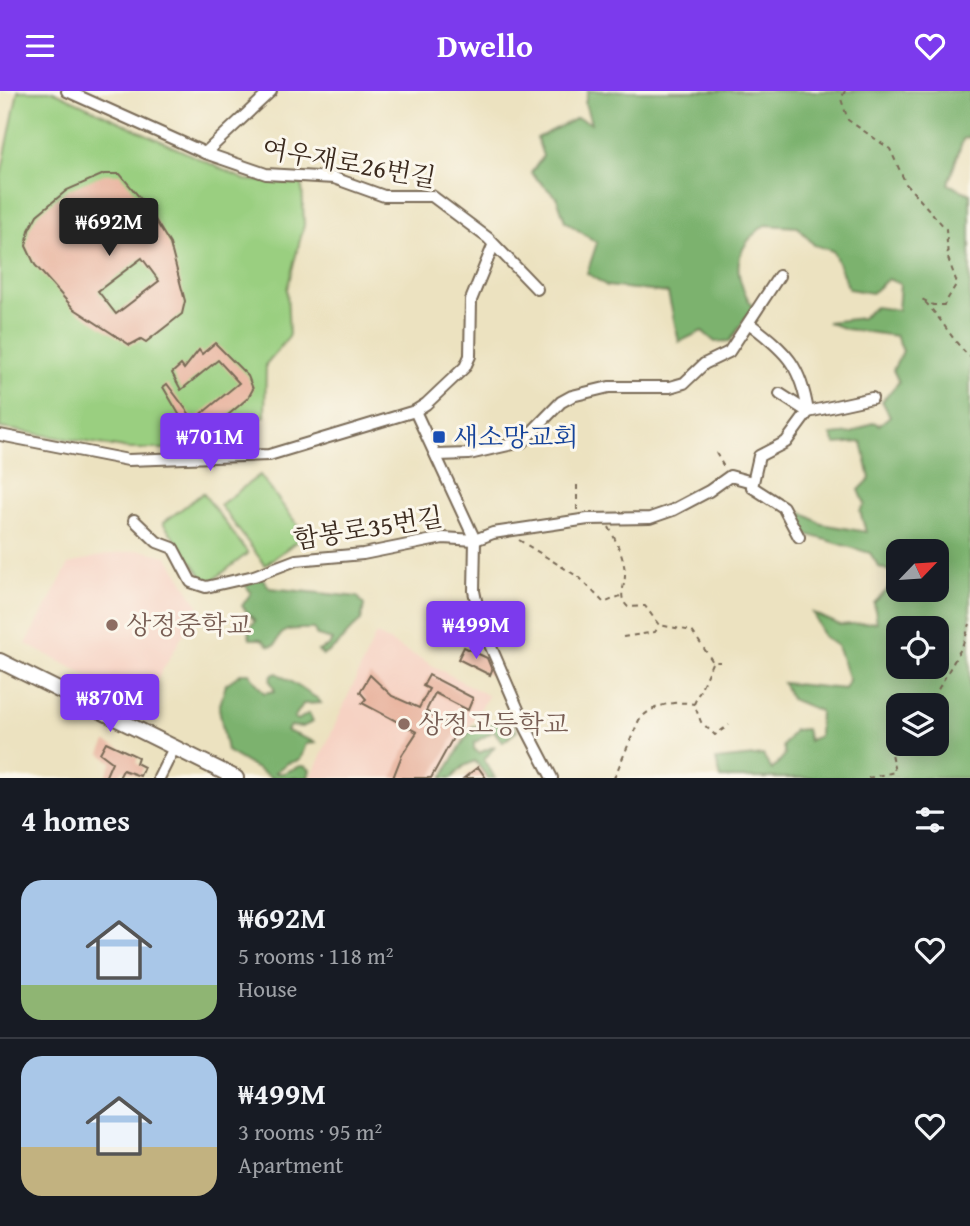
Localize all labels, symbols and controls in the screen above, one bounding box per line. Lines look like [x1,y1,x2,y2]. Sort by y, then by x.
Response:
text: Dwello [437,22,533,69]
icon: menu [21,27,59,65]
icon: heart [911,27,949,65]
street label: 여우재로26번길 [259,128,439,197]
pin: ₩692M [60,199,158,258]
text: ₩692M [75,204,143,237]
pin: ₩701M [161,413,259,473]
place label: 새소망교회 [453,417,579,456]
text: ₩701M [176,419,244,452]
marker: 새소망교회 [431,429,447,445]
street label: 함봉로35번길 [290,496,445,559]
north arrow [886,539,948,602]
map controls [886,539,949,756]
pin: ₩499M [427,601,525,661]
place label: 상정중학교 [126,605,252,644]
text: ₩499M [442,607,510,640]
button: locate [886,616,949,679]
marker: 상정중학교 [104,617,120,633]
pin: ₩870M [61,675,159,734]
text: ₩870M [76,680,144,713]
button: layers [886,693,949,756]
place label: 상정고등학교 [418,704,569,743]
marker: 상정고등학교 [396,716,412,732]
text: 4 homes [21,798,130,842]
icon: filters [911,801,949,839]
text: ₩692M [238,895,326,939]
icon: home [77,908,161,992]
icon: heart [911,931,949,969]
text: 5 rooms · 118 m² [238,939,393,972]
text: House [238,972,297,1005]
text: ₩499M [238,1071,326,1115]
icon: home [77,1084,161,1168]
icon: heart [911,1107,949,1145]
text: 3 rooms · 95 m² [238,1115,382,1148]
text: Apartment [238,1148,343,1181]

